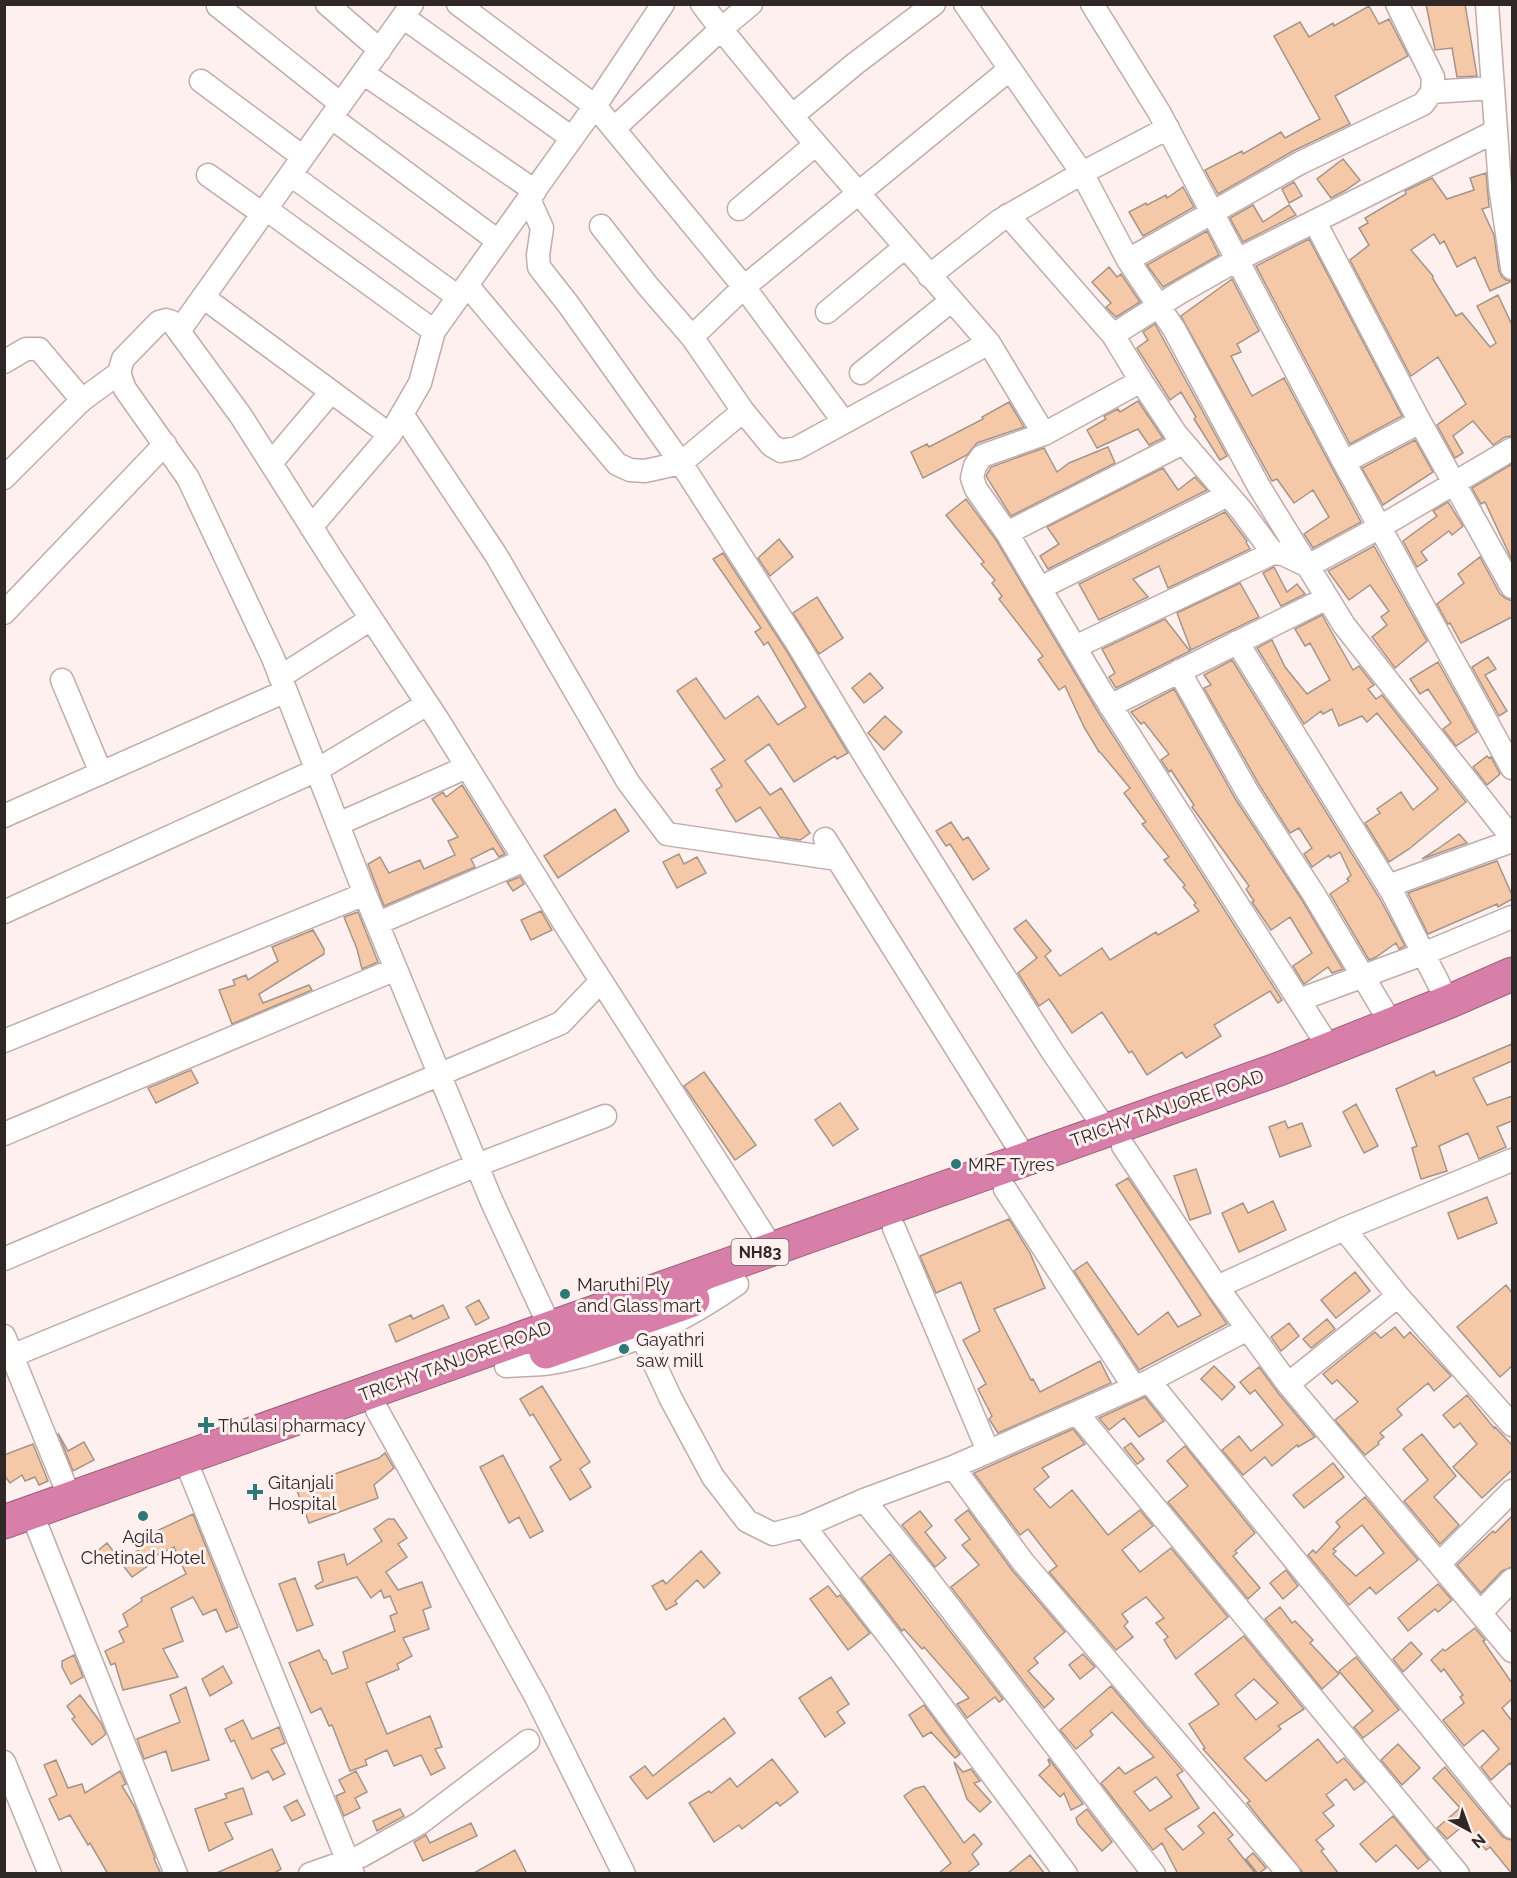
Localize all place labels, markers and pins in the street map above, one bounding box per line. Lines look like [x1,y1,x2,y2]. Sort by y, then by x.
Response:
place label: MRF Tyres [968,1154,1055,1175]
marker: MRF Tyres [949,1157,963,1171]
place label: Maruthi Ply and Glass mart [577,1274,701,1316]
marker: Maruthi Ply and Glass mart [558,1287,572,1301]
place label: Gayathri saw mill [636,1329,704,1371]
marker: Gayathri saw mill [617,1342,631,1356]
place label: Thulasi pharmacy [218,1415,366,1436]
marker: Thulasi pharmacy [199,1418,213,1432]
place label: Gitanjali Hospital [268,1472,336,1514]
marker: Gitanjali Hospital [246,1483,264,1501]
marker: Agila Chetinad Hotel [136,1509,150,1523]
place label: Agila Chetinad Hotel [81,1526,205,1568]

